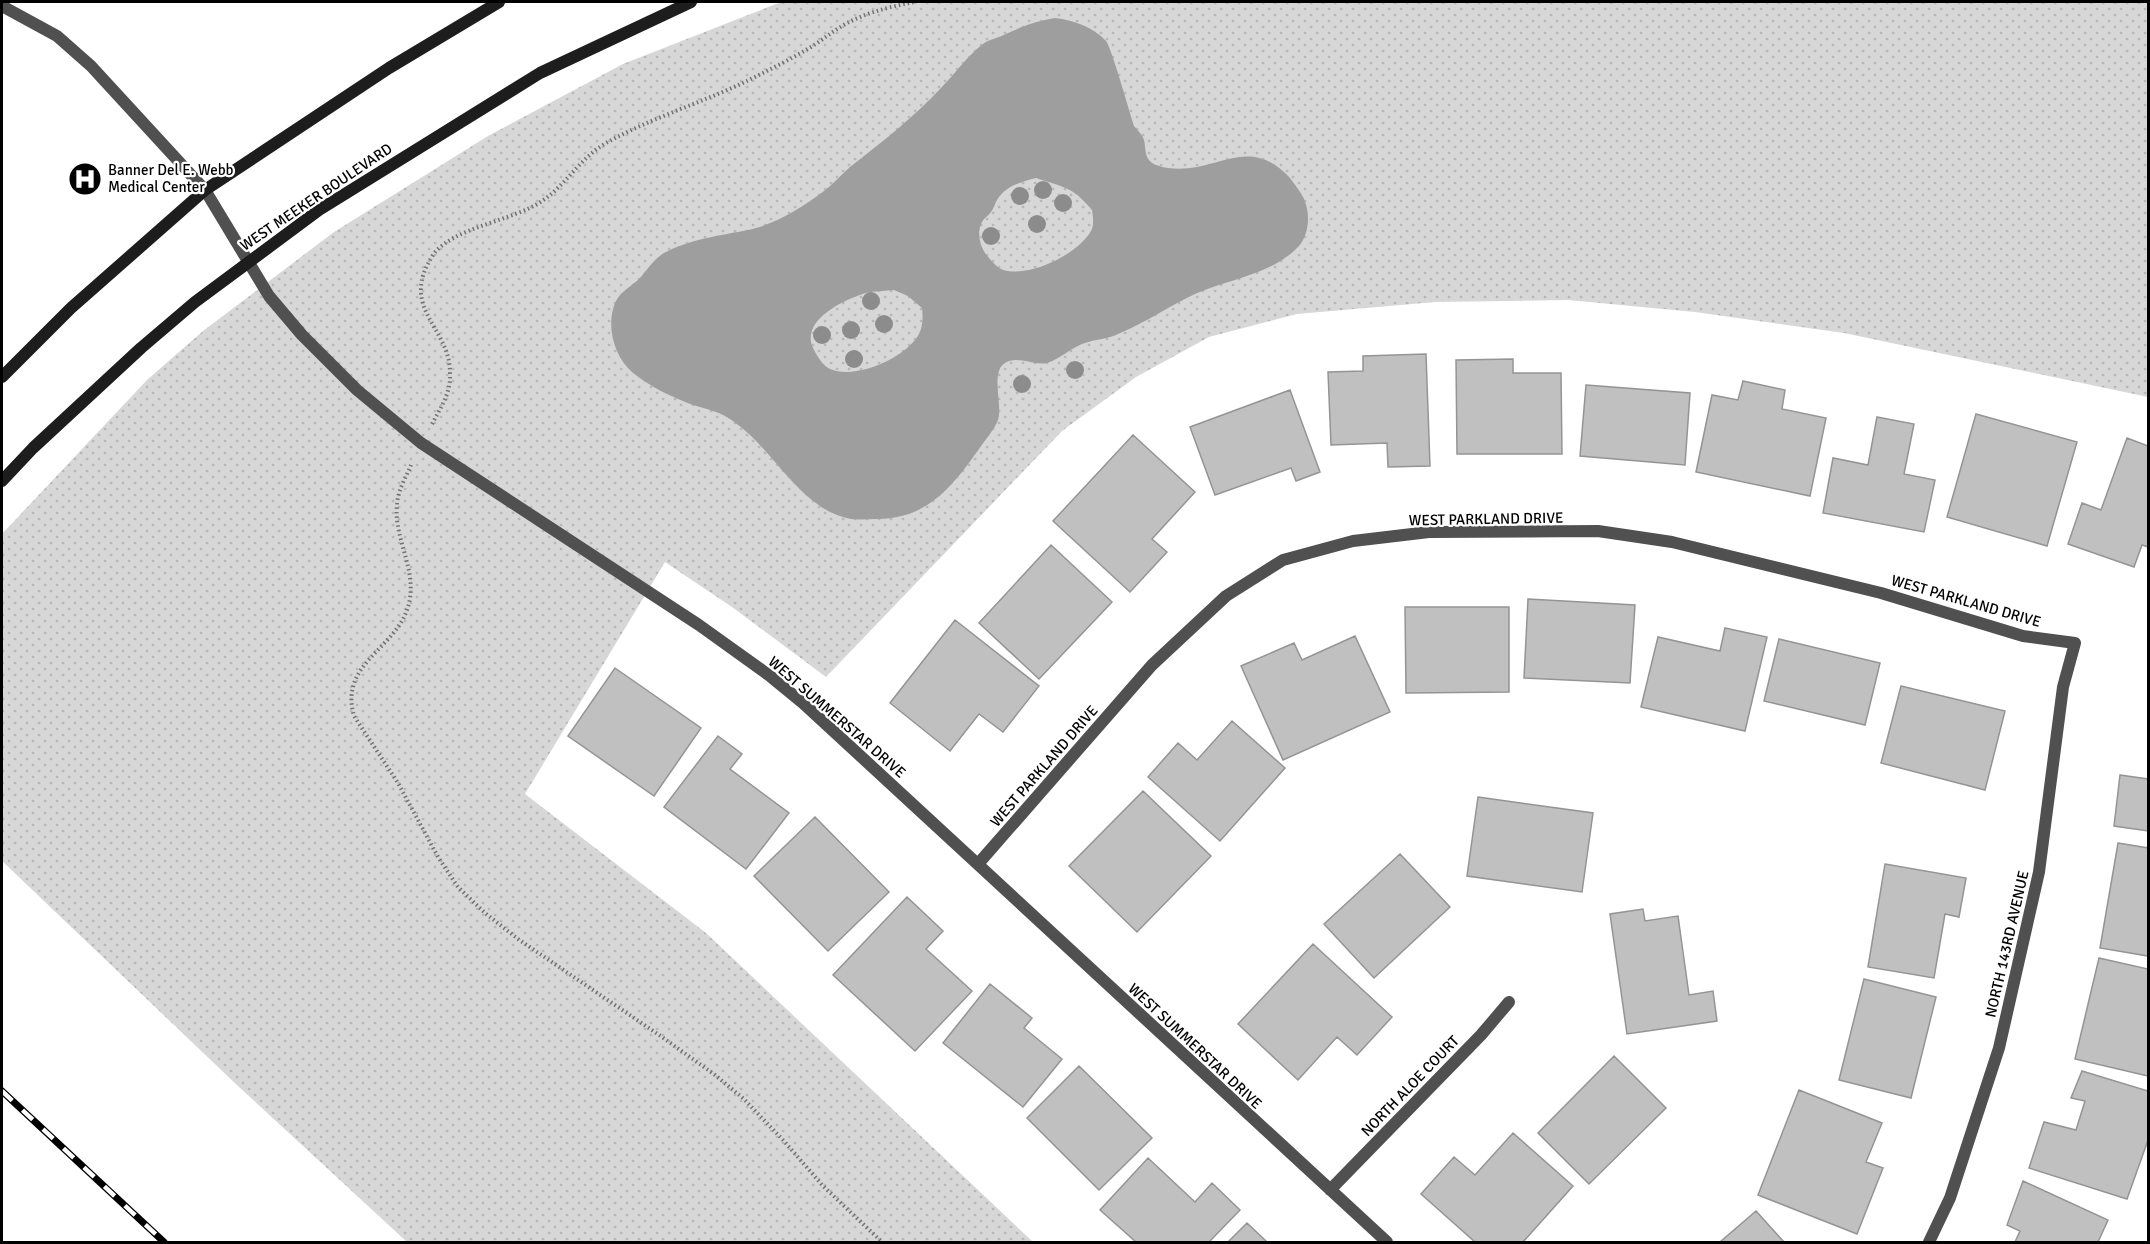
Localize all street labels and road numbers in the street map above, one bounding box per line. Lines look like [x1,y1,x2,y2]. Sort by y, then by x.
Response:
street label: WEST MEEKER BOULEVARD [237,139,395,255]
street label: WEST PARKLAND DRIVE [1408,509,1564,529]
street label: WEST PARKLAND DRIVE [1889,571,2043,631]
street label: WEST SUMMERSTAR DRIVE [765,652,909,782]
street label: WEST PARKLAND DRIVE [986,702,1102,830]
street label: NORTH 143RD AVENUE [1981,869,2033,1019]
street label: WEST SUMMERSTAR DRIVE [1125,979,1265,1113]
street label: NORTH ALOE COURT [1357,1031,1463,1140]

